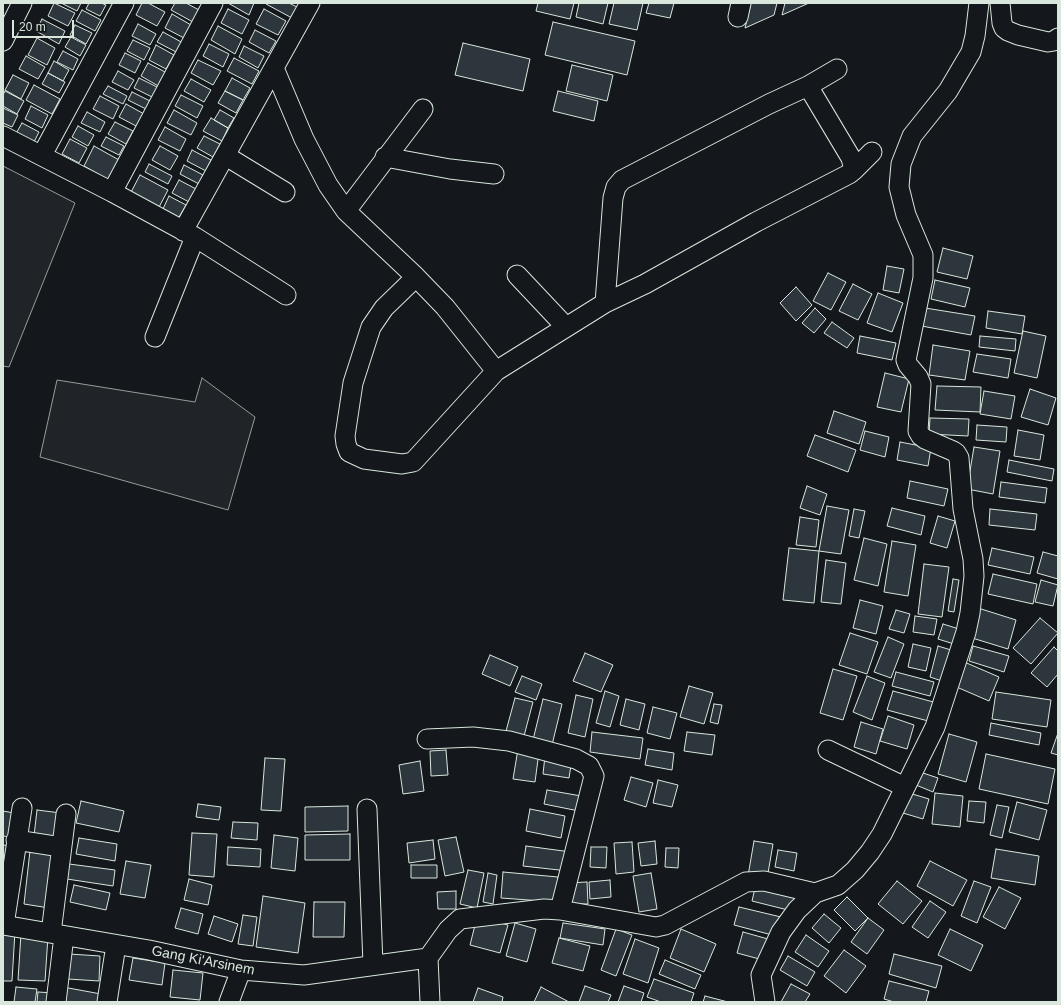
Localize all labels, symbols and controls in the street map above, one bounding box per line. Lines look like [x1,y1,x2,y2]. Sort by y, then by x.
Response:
scale bar [14,12,76,38]
text: 20 m [19,20,46,34]
street label: Gang Ki'Arsinem [150,943,256,979]

